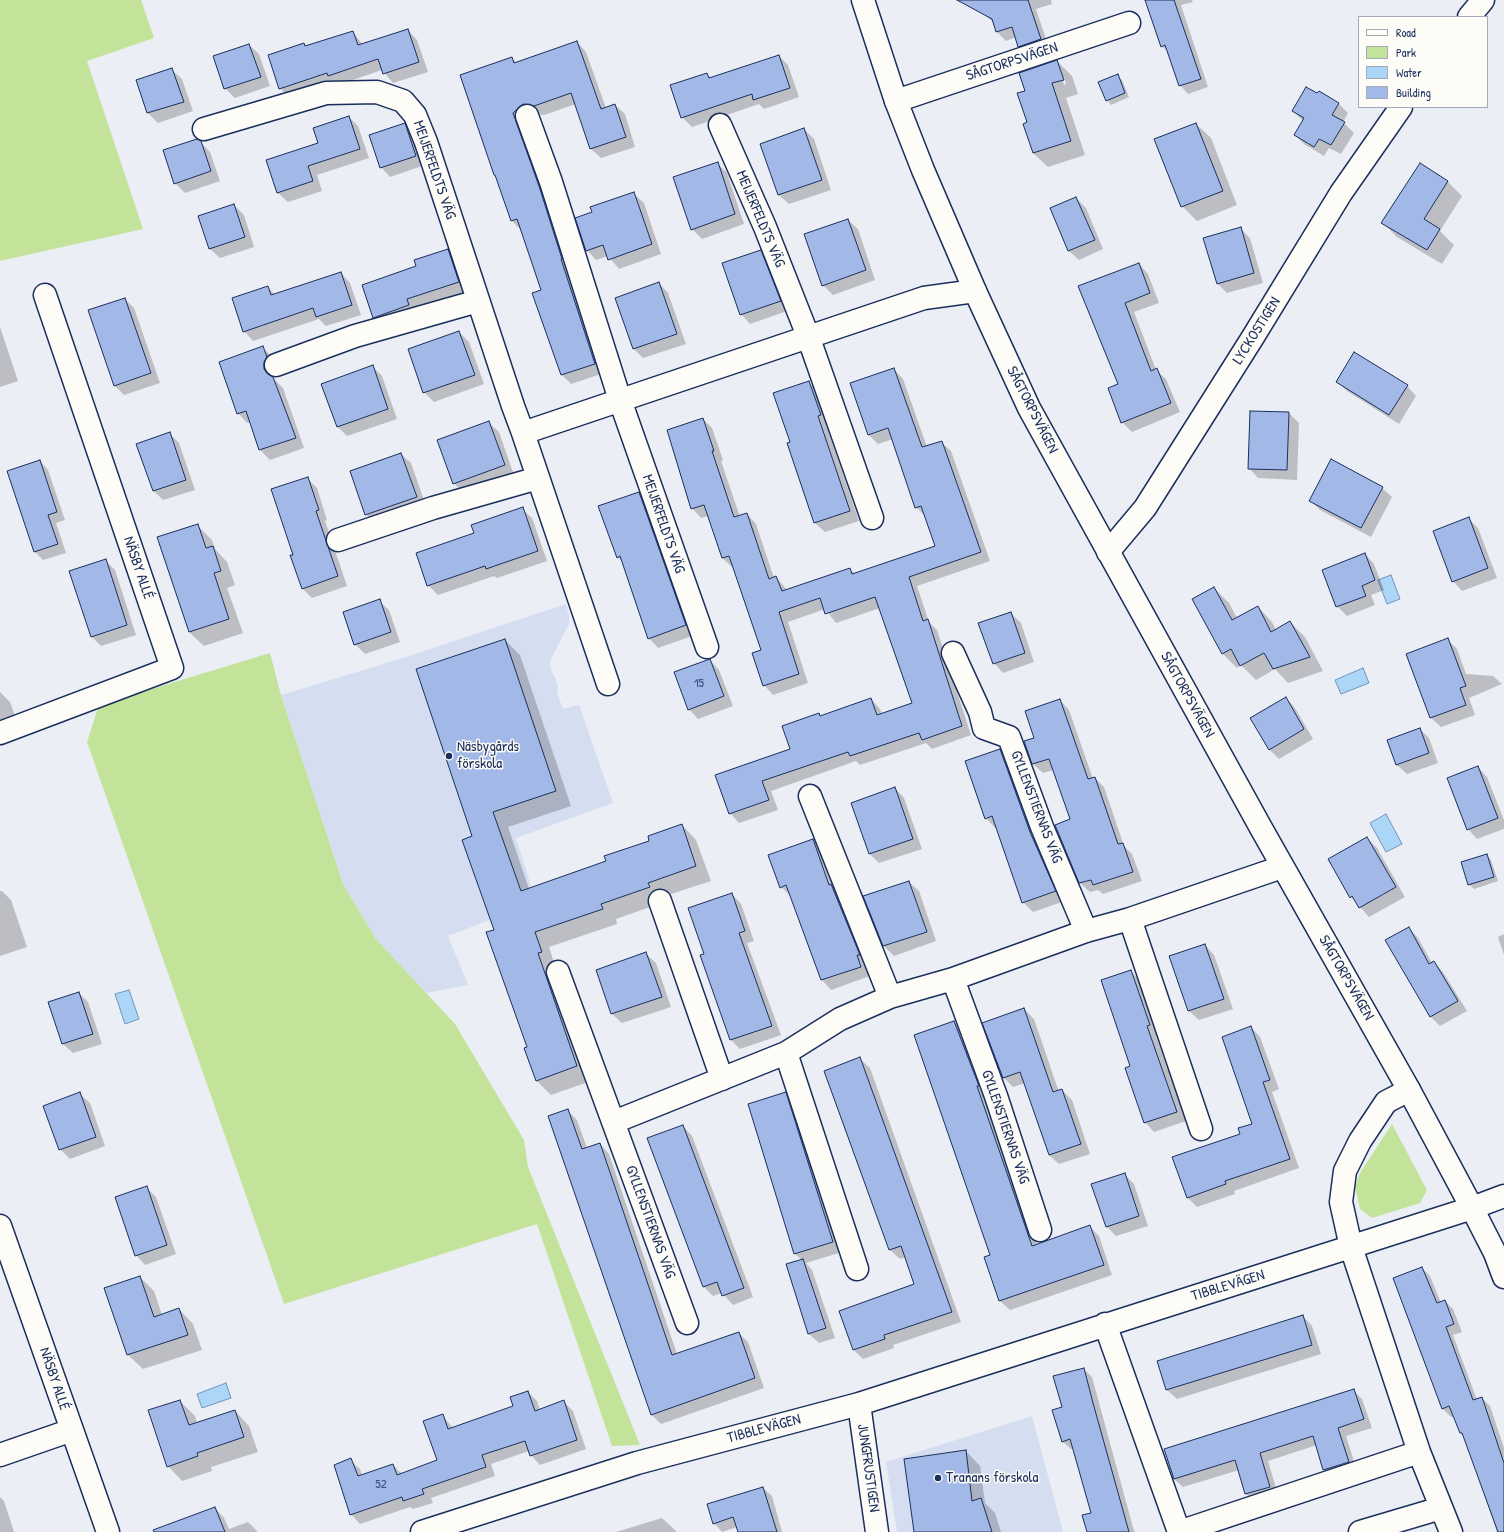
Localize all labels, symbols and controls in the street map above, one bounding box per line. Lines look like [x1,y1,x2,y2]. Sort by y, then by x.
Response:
legend [1358,16,1488,108]
text: Road [1396,24,1416,41]
street label: SÅGTORPSVÄGEN [964,39,1060,85]
text: Park [1396,44,1416,61]
text: Water [1396,64,1422,81]
text: Building [1396,84,1431,101]
street label: MEIJERFELDTS VÄG [409,118,459,222]
street label: MEIJERFELDTS VÄG [732,168,788,270]
street label: LYCKOSTIGEN [1229,294,1285,368]
street label: SÅGTORPSVÄGEN [1002,363,1062,457]
street label: MEIJERFELDTS VÄG [638,472,688,576]
street label: NÄSBY ALLÉ [119,534,157,602]
street label: SÅGTORPSVÄGEN [1156,649,1218,741]
house number: 15 [694,676,704,692]
place label: Näsbygårds förskola [457,738,519,773]
street label: GYLLENSTIERNAS VÄG [1006,748,1066,866]
marker: Näsbygårds förskola [444,751,454,761]
street label: SÅGTORPSVÄGEN [1314,932,1378,1024]
street label: GYLLENSTIERNAS VÄG [977,1068,1033,1186]
street label: GYLLENSTIERNAS VÄG [621,1163,679,1281]
street label: TIBBLEVÄGEN [1189,1266,1267,1306]
street label: NÄSBY ALLÉ [35,1345,73,1413]
street label: TIBBLEVÄGEN [725,1411,803,1447]
street label: JUNGFRUSTIGEN [853,1423,883,1513]
place label: Tranans förskola [946,1469,1038,1487]
marker: Tranans förskola [933,1473,943,1483]
house number: 52 [375,1477,387,1493]

